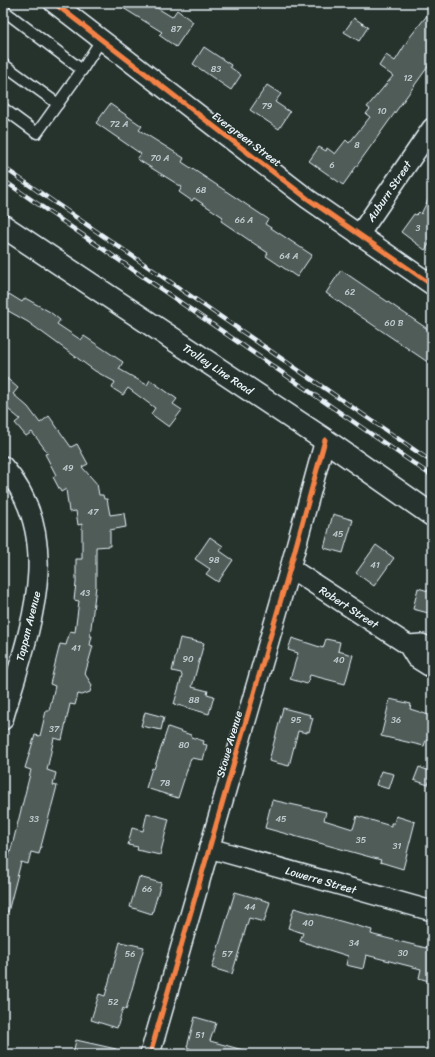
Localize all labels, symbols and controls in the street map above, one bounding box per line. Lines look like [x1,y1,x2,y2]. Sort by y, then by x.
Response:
house number: 87 [171,21,182,37]
house number: 83 [211,61,221,77]
house number: 12 [403,70,413,86]
house number: 79 [262,98,273,114]
house number: 10 [377,103,387,119]
street label: Evergreen Street [208,107,286,172]
house number: 72 A [110,116,128,132]
house number: 8 [354,137,360,153]
house number: 70 A [150,150,170,166]
street label: Auburn Street [361,156,417,227]
house number: 6 [329,157,335,173]
house number: 68 [196,182,207,198]
house number: 66 A [235,212,253,228]
house number: 3 [416,220,421,236]
house number: 64 A [280,248,299,264]
house number: 62 [345,284,355,300]
house number: 60 B [385,315,404,331]
street label: Trolley Line Road [178,339,258,401]
house number: 49 [62,460,74,476]
house number: 47 [88,504,99,520]
house number: 45 [332,526,344,542]
house number: 98 [209,552,220,568]
house number: 41 [370,557,380,573]
street label: Robert Street [315,581,383,634]
house number: 43 [80,585,90,601]
street label: Tappan Avenue [11,589,46,663]
house number: 41 [71,640,81,656]
house number: 90 [182,651,194,667]
house number: 40 [333,652,345,668]
house number: 88 [189,692,200,708]
street label: Stowe Avenue [211,708,248,780]
house number: 95 [290,712,302,728]
house number: 36 [391,712,401,728]
house number: 37 [49,721,60,737]
house number: 80 [178,737,190,753]
house number: 78 [160,775,171,791]
house number: 33 [29,811,39,827]
house number: 45 [275,811,287,827]
house number: 35 [356,832,367,848]
house number: 31 [393,838,402,854]
street label: Lowerre Street [283,861,359,900]
house number: 66 [142,881,152,897]
house number: 44 [244,899,256,915]
house number: 40 [302,915,314,931]
house number: 34 [349,935,360,951]
house number: 30 [398,945,409,961]
house number: 56 [125,946,135,962]
house number: 57 [222,946,233,962]
house number: 52 [108,994,118,1010]
house number: 51 [195,1027,205,1043]

